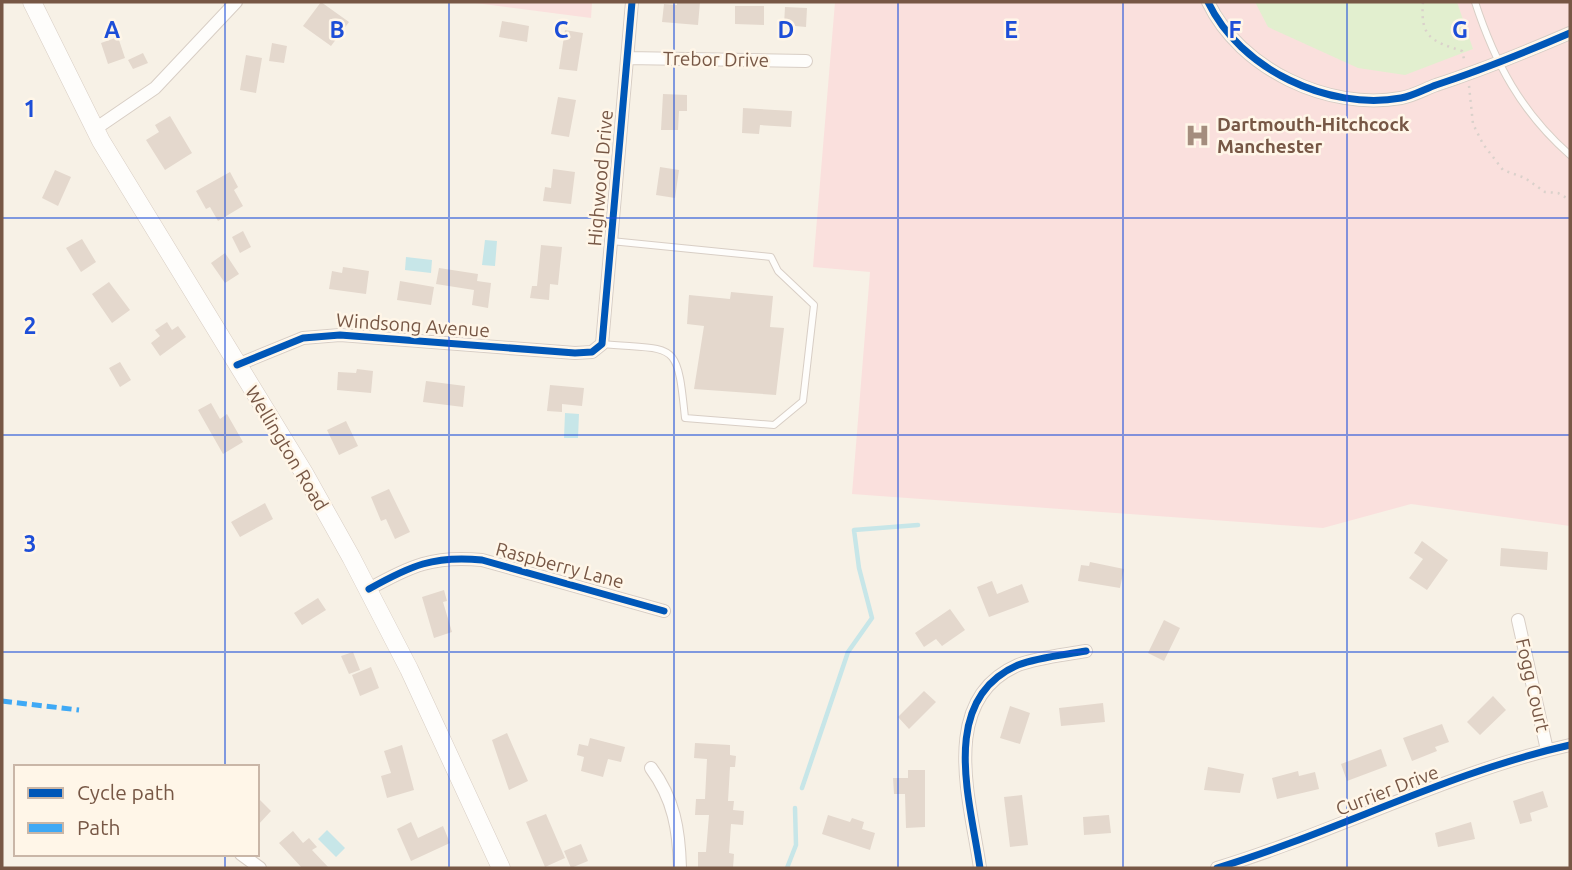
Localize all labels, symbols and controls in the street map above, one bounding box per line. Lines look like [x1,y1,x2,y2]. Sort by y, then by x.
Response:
text: A [104,17,120,42]
text: B [329,17,345,42]
text: C [554,17,569,42]
text: D [778,17,794,42]
text: E [1004,17,1018,42]
text: F [1229,17,1242,42]
text: G [1452,17,1468,42]
street label: Trebor Drive [663,47,769,71]
text: 1 [24,96,36,121]
street label: Highwood Drive [583,109,617,247]
place label: Dartmouth-Hitchcock Manchester [1217,113,1410,157]
hospital icon: Dartmouth-Hitchcock Manchester [1183,121,1211,149]
street label: Windsong Avenue [335,309,491,341]
text: 2 [24,313,36,338]
street label: Wellington Road [241,382,333,514]
text: 3 [24,531,36,556]
street label: Raspberry Lane [494,537,626,593]
street label: Fogg Court [1512,636,1555,735]
street label: Currier Drive [1332,760,1442,820]
legend [14,765,259,856]
text: Cycle path [77,780,175,804]
text: Path [77,815,120,839]

